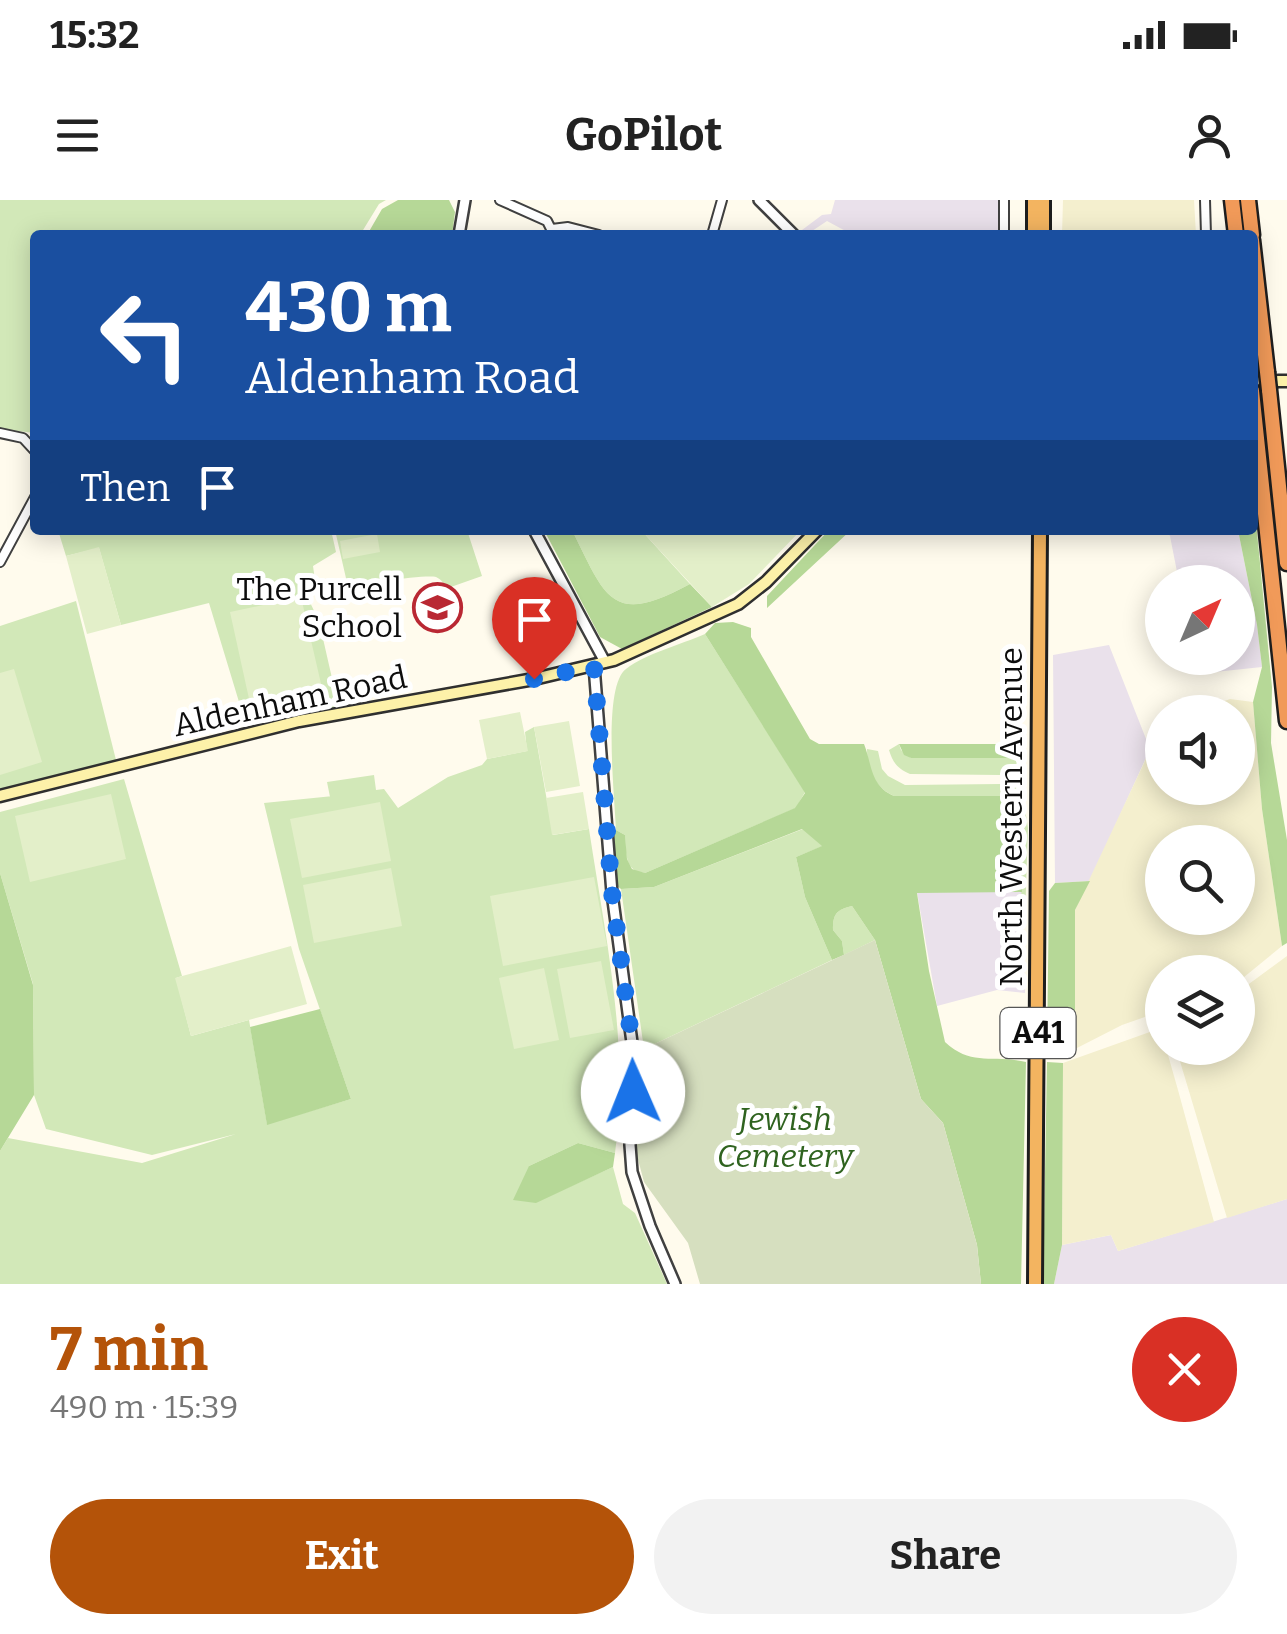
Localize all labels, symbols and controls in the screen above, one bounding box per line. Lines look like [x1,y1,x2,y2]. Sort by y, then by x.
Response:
text: 15:32 [50,12,139,58]
icon: menu [50,108,105,163]
text: GoPilot [565,108,722,162]
icon: person [1182,108,1237,163]
text: 430 m [245,266,452,350]
icon: left [80,270,210,400]
text: Aldenham Road [245,351,579,405]
icon: arrive [190,460,245,515]
text: Then [80,465,170,511]
north arrow [1145,565,1255,675]
map controls [1145,565,1255,1065]
place label: The Purcell School [236,570,402,645]
pin [492,577,577,680]
school or university icon: The Purcell School [411,581,463,633]
icon: arrive [507,592,562,647]
street label: North Western Avenue [992,647,1030,987]
street label: Aldenham Road [170,658,410,744]
button: sound [1145,695,1255,805]
button: search [1145,825,1255,935]
button: layers [1145,955,1255,1065]
road number: A41 [1000,1008,1076,1058]
position arrow [581,1040,685,1144]
park label: Jewish Cemetery [717,1100,855,1175]
text: 7 min [50,1314,208,1386]
button: close [1132,1317,1237,1422]
text: 490 m · 15:39 [50,1388,238,1426]
button: Exit [50,1499,634,1614]
button: Share [654,1499,1237,1614]

